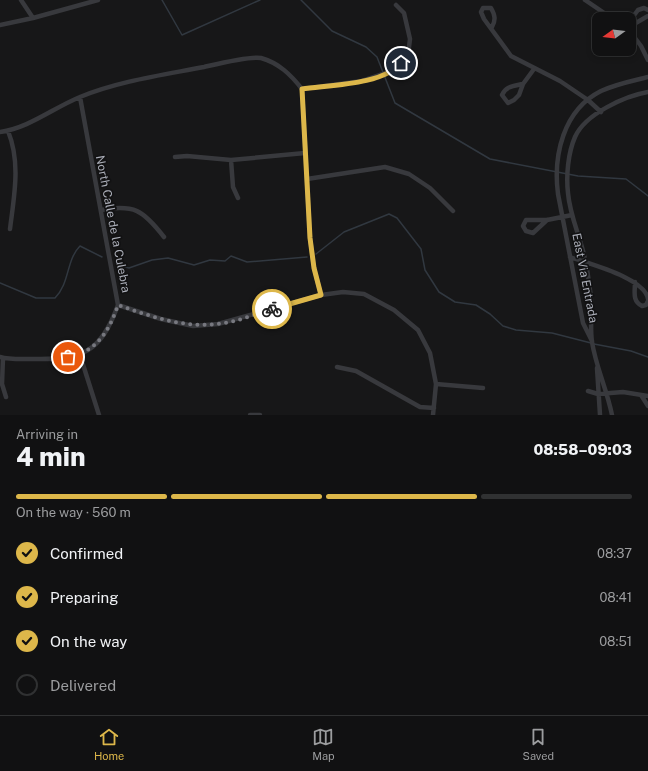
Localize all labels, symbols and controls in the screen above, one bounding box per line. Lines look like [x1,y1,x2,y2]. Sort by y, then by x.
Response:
north arrow [592,12,636,56]
map controls [592,12,636,56]
pin [384,46,418,80]
icon: home [390,52,412,74]
street label: North Calle de la Culebra [93,154,133,294]
street label: East Via Entrada [569,232,601,324]
courier [252,289,292,329]
icon: bike [261,298,283,320]
pin [51,340,85,374]
icon: bag [57,346,79,368]
text: Arriving in [16,427,78,442]
text: 4 min [16,441,86,472]
text: 08:58–09:03 [533,441,632,458]
text: On the way · 560 m [16,505,131,520]
icon: check [16,542,38,564]
text: Confirmed [50,545,123,562]
text: 08:37 [597,546,632,561]
icon: check [16,586,38,608]
text: Preparing [50,589,119,606]
text: 08:41 [599,590,632,605]
icon: check [16,630,38,652]
text: On the way [50,633,127,650]
text: 08:51 [599,634,632,649]
text: Delivered [50,677,116,694]
tab: Home [94,726,124,762]
tab: Map [312,726,335,762]
tab: Saved [523,726,554,762]

